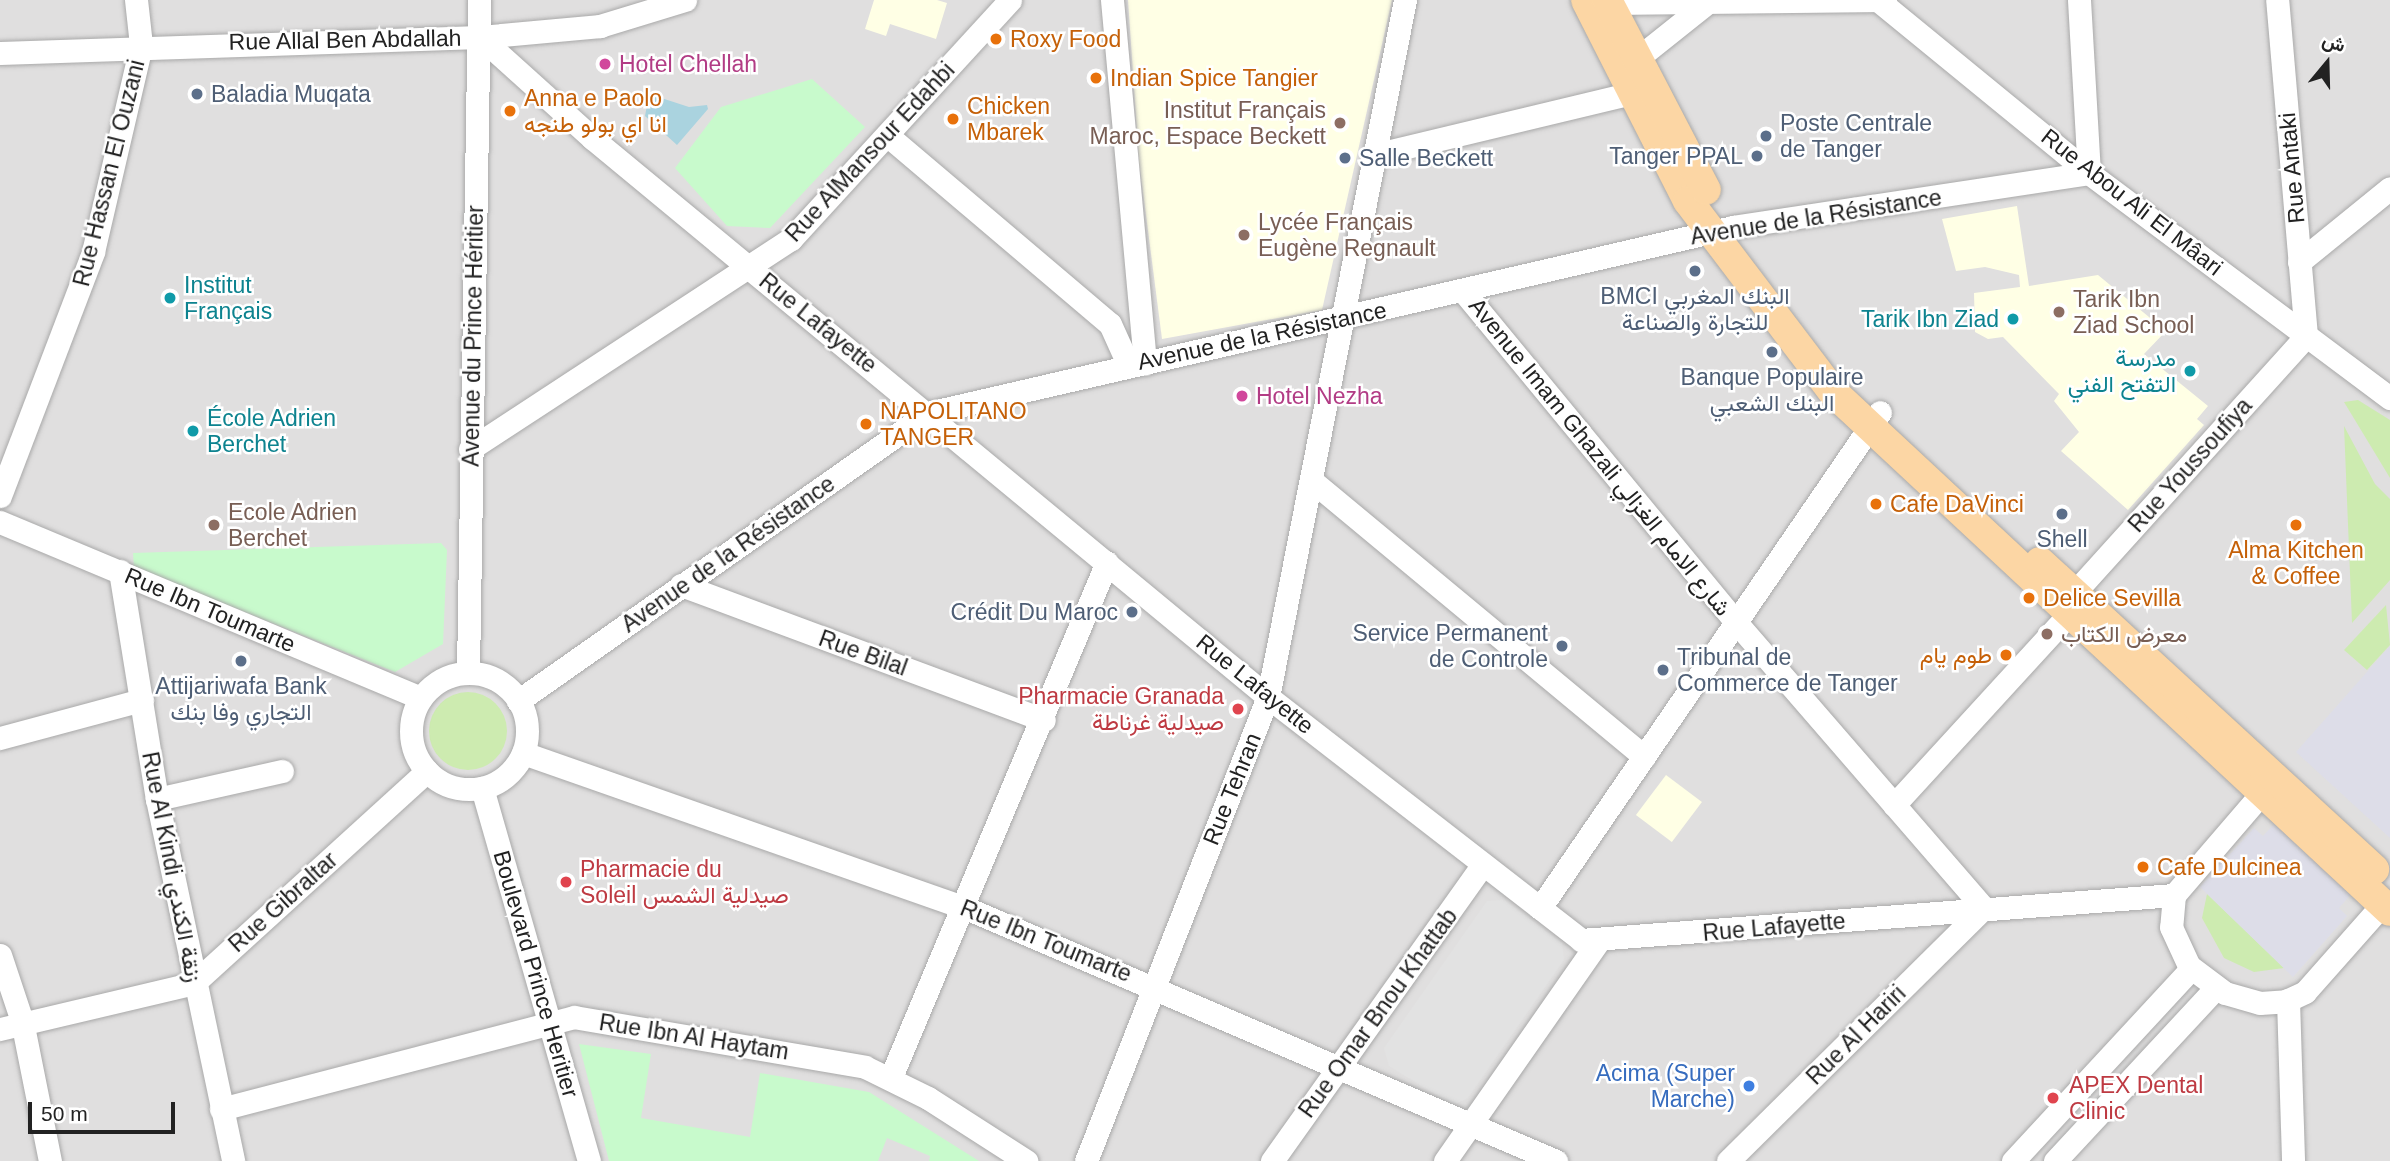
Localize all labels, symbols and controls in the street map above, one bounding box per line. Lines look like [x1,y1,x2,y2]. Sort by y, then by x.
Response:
street label: Rue Allal Ben Abdallah [227,24,463,56]
place label: Roxy Food [1010,25,1121,53]
north arrow [2292,28,2362,98]
text: ش [2320,29,2348,56]
marker: Roxy Food [988,31,1004,47]
place label: Hotel Chellah [619,50,757,78]
marker: Hotel Chellah [597,56,613,72]
street label: Rue AlMansour Edahbi [779,56,961,248]
street label: Rue Hassan El Ouzani [67,57,151,289]
place label: Indian Spice Tangier [1110,64,1318,92]
marker: Indian Spice Tangier [1088,70,1104,86]
place label: Baladia Muqata [211,80,371,108]
place label: Anna e Paolo انا اي بولو طنجه [524,84,667,138]
marker: Baladia Muqata [189,86,205,102]
place label: Chicken Mbarek [967,92,1050,146]
place label: Institut Français Maroc, Espace Beckett [1090,96,1326,150]
marker: Anna e Paolo انا اي بولو طنجه [502,103,518,119]
place label: Poste Centrale de Tanger [1780,109,1932,163]
marker: Chicken Mbarek [945,111,961,127]
street label: Rue Antaki [2273,111,2311,225]
marker: Institut Français Maroc, Espace Beckett [1332,115,1348,131]
street label: Rue Abou Ali El Mâari [2035,122,2229,282]
marker: Poste Centrale de Tanger [1758,128,1774,144]
place label: Tanger PPAL [1609,142,1743,170]
place label: Salle Beckett [1359,144,1493,172]
marker: Tanger PPAL [1749,148,1765,164]
marker: Salle Beckett [1337,150,1353,166]
street label: Avenue de la Résistance [1688,184,1944,250]
street label: Avenue du Prince Héritier [457,205,489,467]
place label: Lycée Français Eugène Regnault [1258,208,1436,262]
marker: Lycée Français Eugène Regnault [1236,227,1252,243]
marker: BMCI البنك المغربي للتجارة والصناعة [1687,263,1703,279]
street label: Rue Lafayette [754,267,882,379]
place label: Institut Français [184,271,272,325]
place label: BMCI البنك المغربي للتجارة والصناعة [1600,282,1790,336]
place label: Tarik Ibn Ziad School [2073,285,2194,339]
marker: Institut Français [162,290,178,306]
street label: Avenue Imam Ghazali شارع الامام الغزالي [1463,293,1737,621]
street label: Avenue de la Résistance [1135,296,1389,376]
marker: Tarik Ibn Ziad School [2051,304,2067,320]
place label: Tarik Ibn Ziad [1861,305,1999,333]
marker: Tarik Ibn Ziad [2005,311,2021,327]
marker: Banque Populaire البنك الشعبي [1764,344,1780,360]
place label: مدرسة التفتح الفني [2068,344,2176,398]
place label: Banque Populaire البنك الشعبي [1681,363,1863,417]
marker: مدرسة التفتح الفني [2182,363,2198,379]
place label: Hotel Nezha [1256,382,1383,410]
marker: Hotel Nezha [1234,388,1250,404]
street label: Rue Youssoufiya [2122,392,2258,538]
place label: NAPOLITANO TANGER [880,397,1027,451]
place label: École Adrien Berchet [207,404,337,458]
marker: NAPOLITANO TANGER [858,416,874,432]
marker: École Adrien Berchet [185,423,201,439]
street label: Avenue de la Résistance [616,470,840,638]
place label: Cafe DaVinci [1890,490,2024,518]
marker: Cafe DaVinci [1868,496,1884,512]
place label: Ecole Adrien Berchet [228,498,358,552]
marker: Shell [2054,506,2070,522]
marker: Ecole Adrien Berchet [206,517,222,533]
marker: Alma Kitchen & Coffee [2288,517,2304,533]
place label: Shell [2036,525,2088,553]
place label: Alma Kitchen & Coffee [2228,536,2364,590]
street label: Rue Ibn Toumarte [120,562,300,658]
place label: Delice Sevilla [2043,584,2181,612]
marker: Delice Sevilla [2021,590,2037,606]
place label: Crédit Du Maroc [951,598,1118,626]
marker: Crédit Du Maroc [1124,604,1140,620]
place label: Service Permanent de Controle [1352,619,1548,673]
place label: معرض الكتاب [2061,620,2187,648]
street label: Rue Bilal [815,624,911,682]
marker: معرض الكتاب [2039,626,2055,642]
street label: Rue Lafayette [1191,628,1319,740]
marker: Service Permanent de Controle [1554,638,1570,654]
place label: طوم يام [1920,641,1992,669]
place label: Tribunal de Commerce de Tanger [1677,643,1898,697]
marker: طوم يام [1998,647,2014,663]
marker: Attijariwafa Bank التجاري وفا بنك [233,653,249,669]
marker: Tribunal de Commerce de Tanger [1655,662,1671,678]
place label: Attijariwafa Bank التجاري وفا بنك [155,672,327,726]
place label: Pharmacie Granada صيدلية غرناطة [1018,682,1224,736]
marker: Pharmacie Granada صيدلية غرناطة [1230,701,1246,717]
street label: Rue Tehran [1197,729,1267,849]
street label: Rue Al Kindi زنقة الكندي [136,749,208,985]
street label: Rue Gibraltar [223,846,343,958]
street label: Boulevard Prince Heritier [487,847,585,1101]
place label: Cafe Dulcinea [2157,853,2301,881]
place label: Pharmacie du Soleil صيدلية الشمس [580,855,789,909]
marker: Cafe Dulcinea [2135,859,2151,875]
marker: Pharmacie du Soleil صيدلية الشمس [558,874,574,890]
street label: Rue Ibn Toumarte [956,894,1136,988]
street label: Rue Omar Bnou Khattab [1293,903,1463,1123]
street label: Rue Lafayette [1701,907,1847,947]
street label: Rue Al Hariri [1800,979,1912,1091]
street label: Rue Ibn Al Haytam [597,1008,791,1066]
place label: Acima (Super Marche) [1596,1059,1735,1113]
place label: APEX Dental Clinic [2069,1071,2203,1125]
marker: Acima (Super Marche) [1741,1078,1757,1094]
scale bar [32,1088,178,1132]
marker: APEX Dental Clinic [2043,1088,2063,1108]
text: 50 m [41,1102,88,1125]

